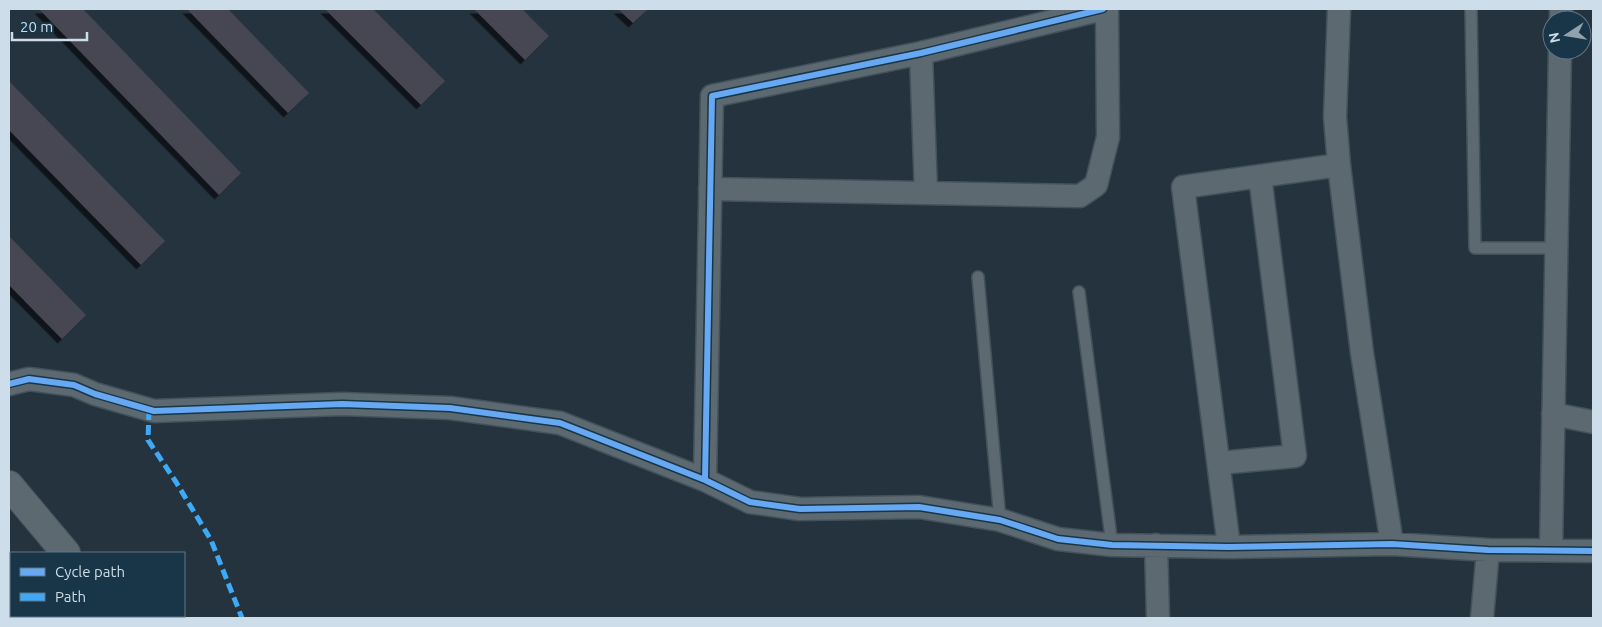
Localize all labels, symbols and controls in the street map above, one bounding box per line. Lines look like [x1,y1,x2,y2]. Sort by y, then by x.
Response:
scale bar [12,10,88,42]
north arrow [1542,10,1592,60]
text: 20 m [20,18,53,35]
text: N [1545,31,1563,44]
legend [10,552,185,617]
text: Cycle path [55,563,125,580]
text: Path [55,588,86,605]

